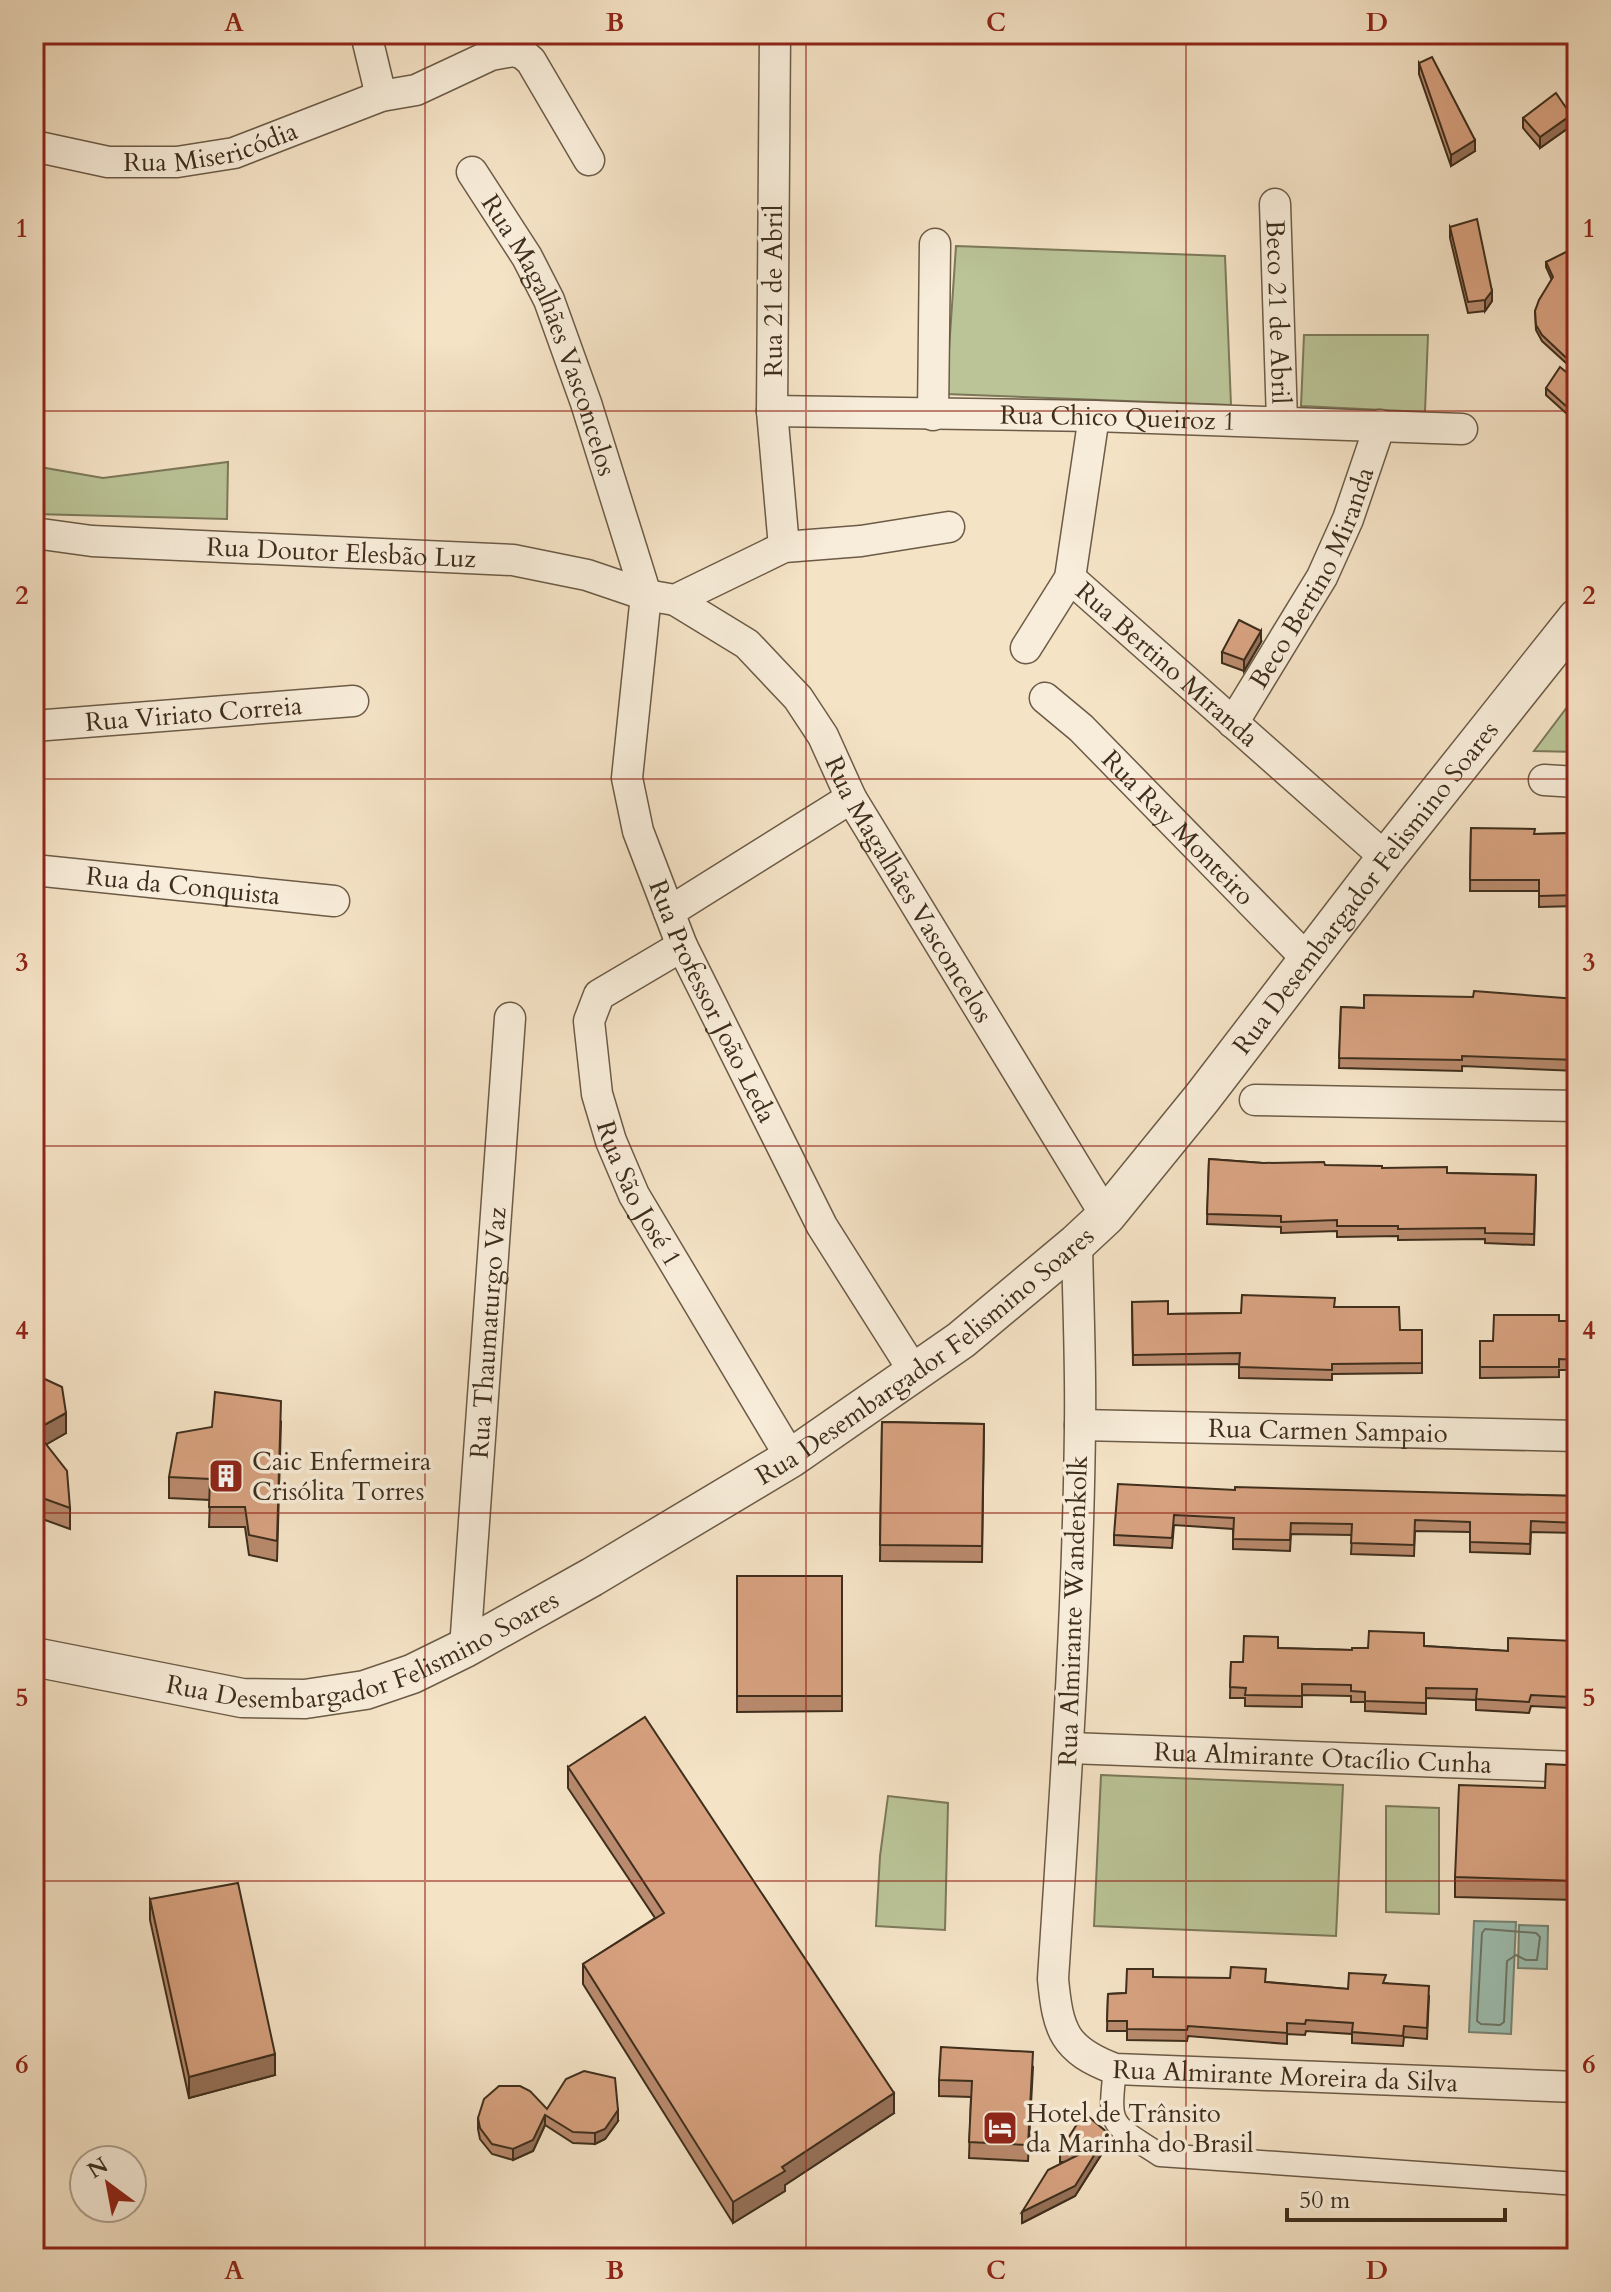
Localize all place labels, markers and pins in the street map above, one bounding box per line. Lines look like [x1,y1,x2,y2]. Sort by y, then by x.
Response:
place label: Caic Enfermeira Crisólita Torres [252,1444,431,1509]
building icon: Caic Enfermeira Crisólita Torres [207,1457,245,1495]
place label: Hotel de Trânsito da Marinha do Brasil [1026,2096,1254,2161]
hotel icon: Hotel de Trânsito da Marinha do Brasil [981,2109,1019,2147]

